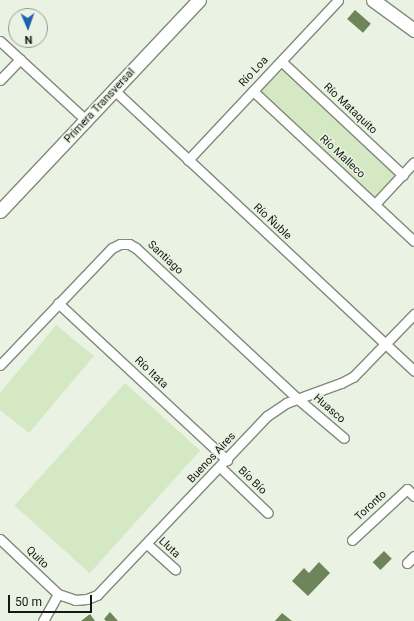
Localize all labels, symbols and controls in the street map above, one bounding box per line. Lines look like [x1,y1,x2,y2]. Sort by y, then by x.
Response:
north arrow [8,8,48,48]
text: N [24,33,33,46]
street label: Río Loa [237,54,271,90]
street label: Primera Transversal [62,66,138,146]
street label: Río Mataquito [320,81,380,137]
street label: Río Malleco [317,133,367,181]
street label: Río Ñuble [250,201,294,243]
street label: Santiago [145,238,185,278]
street label: Río Itata [132,354,170,392]
street label: Huasco [310,392,348,426]
street label: Buenos Aires [185,430,239,486]
street label: Bío Bío [235,464,269,498]
street label: Toronto [353,488,389,524]
street label: Lluta [156,535,182,561]
street label: Quito [23,544,51,572]
scale bar [10,587,94,613]
text: 50 m [15,595,42,609]

